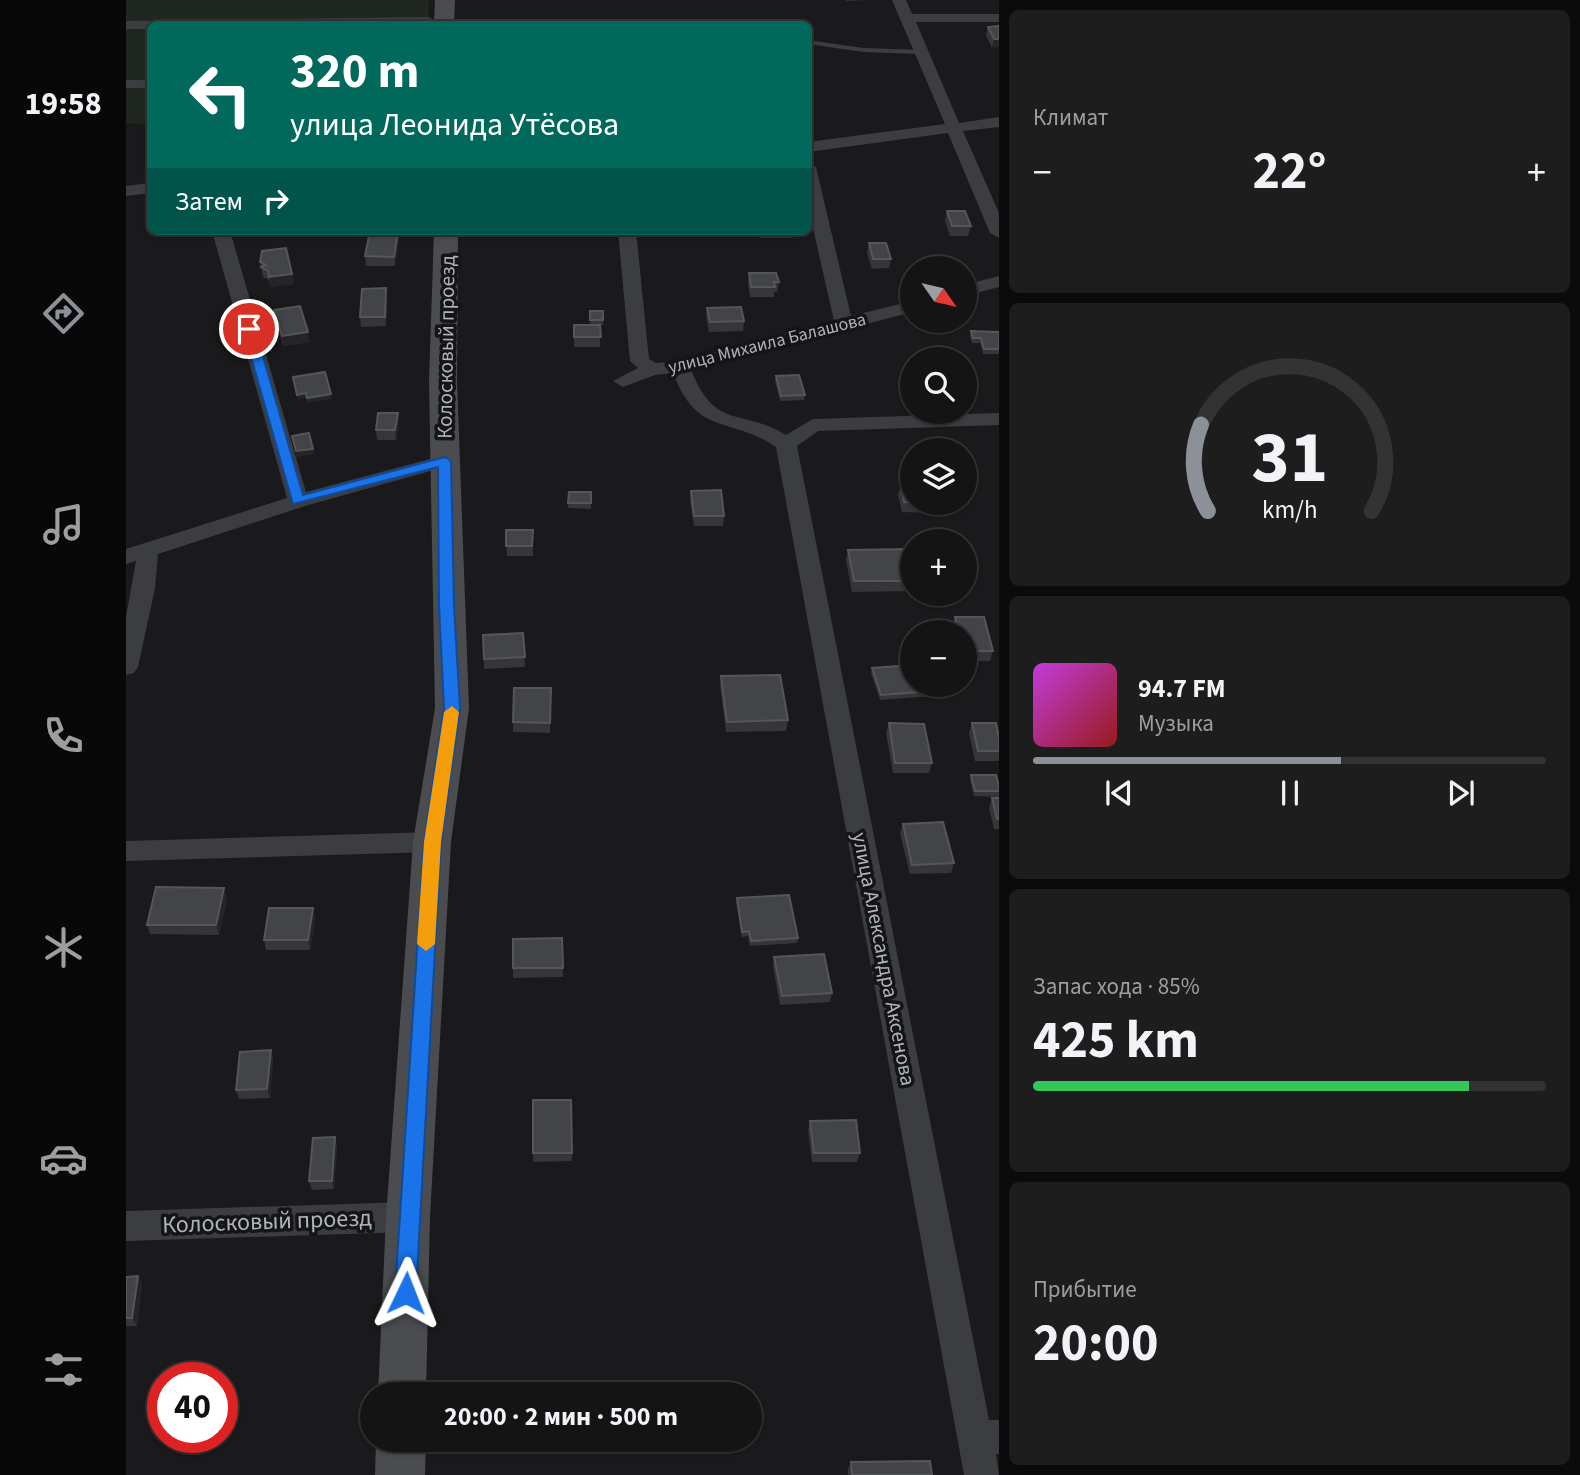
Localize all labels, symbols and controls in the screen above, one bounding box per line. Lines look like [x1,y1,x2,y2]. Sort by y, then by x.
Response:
text: 320 m [290,37,419,107]
icon: left [175,49,266,140]
text: 19:58 [24,81,102,127]
text: Климат [1033,101,1108,134]
text: улица Леонида Утёсова [290,102,619,148]
text: 22° [1253,135,1326,209]
text: − [1033,146,1052,200]
text: + [1527,146,1546,200]
icon: right [257,182,295,220]
text: Затем [175,183,243,220]
street label: Колосковый проезд [429,255,463,439]
north arrow [900,256,976,332]
map controls [900,256,977,697]
icon: directions [39,289,88,338]
pin [219,299,279,359]
street label: улица Михаила Балашова [666,307,869,380]
icon: arrive [230,310,268,348]
button: search [900,347,977,424]
text: 31 [1251,406,1328,510]
button: layers [900,438,977,515]
text: km/h [1262,491,1317,527]
icon: music [39,500,88,549]
button: + [900,529,977,606]
button: − [900,620,977,697]
text: 94.7 FM [1138,670,1226,707]
text: Музыка [1138,707,1214,740]
icon: phone [39,711,88,760]
icon: previous [1100,774,1138,812]
icon: pause [1271,774,1309,812]
icon: next [1442,774,1480,812]
street label: улица Александра Аксенова [845,830,923,1088]
icon: climate [39,923,88,972]
text: Запас хода · 85% [1033,970,1200,1003]
text: 425 km [1033,1004,1199,1078]
icon: car [39,1134,88,1183]
street label: Колосковый проезд [162,1200,373,1243]
position arrow [369,1256,443,1330]
text: Прибытие [1033,1273,1137,1306]
text: 20:00 [1033,1307,1158,1381]
icon: filters [39,1345,88,1394]
speed limit sign: 40 [147,1362,238,1453]
text: 20:00 · 2 мин · 500 m [444,1398,678,1435]

